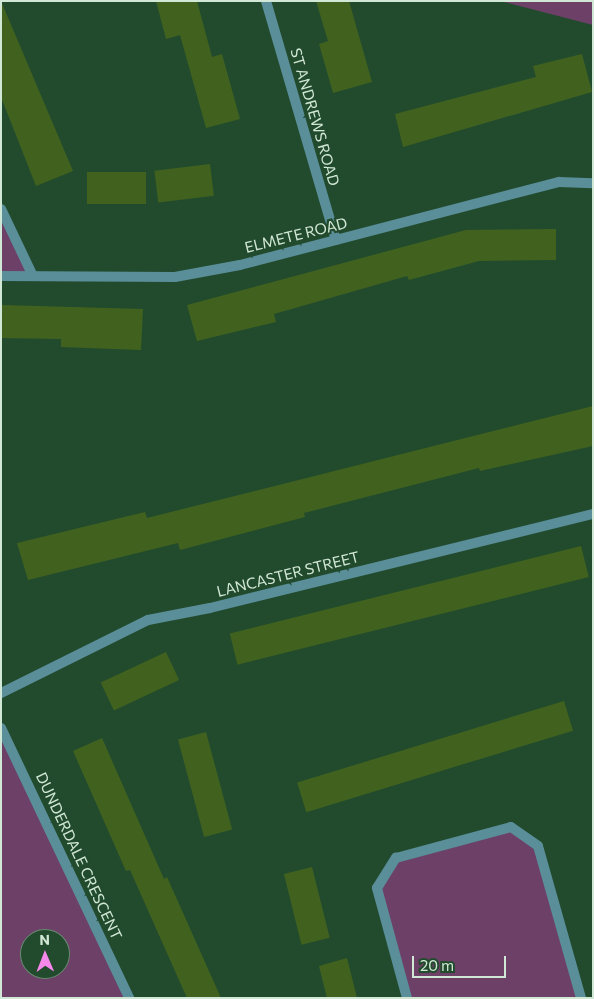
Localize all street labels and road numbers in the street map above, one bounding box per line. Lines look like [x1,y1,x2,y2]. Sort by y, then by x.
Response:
street label: ST ANDREWS ROAD [287,46,343,188]
street label: ELMETE ROAD [243,214,349,256]
street label: LANCASTER STREET [215,548,361,600]
street label: DUNDERDALE CRESCENT [32,769,126,943]

